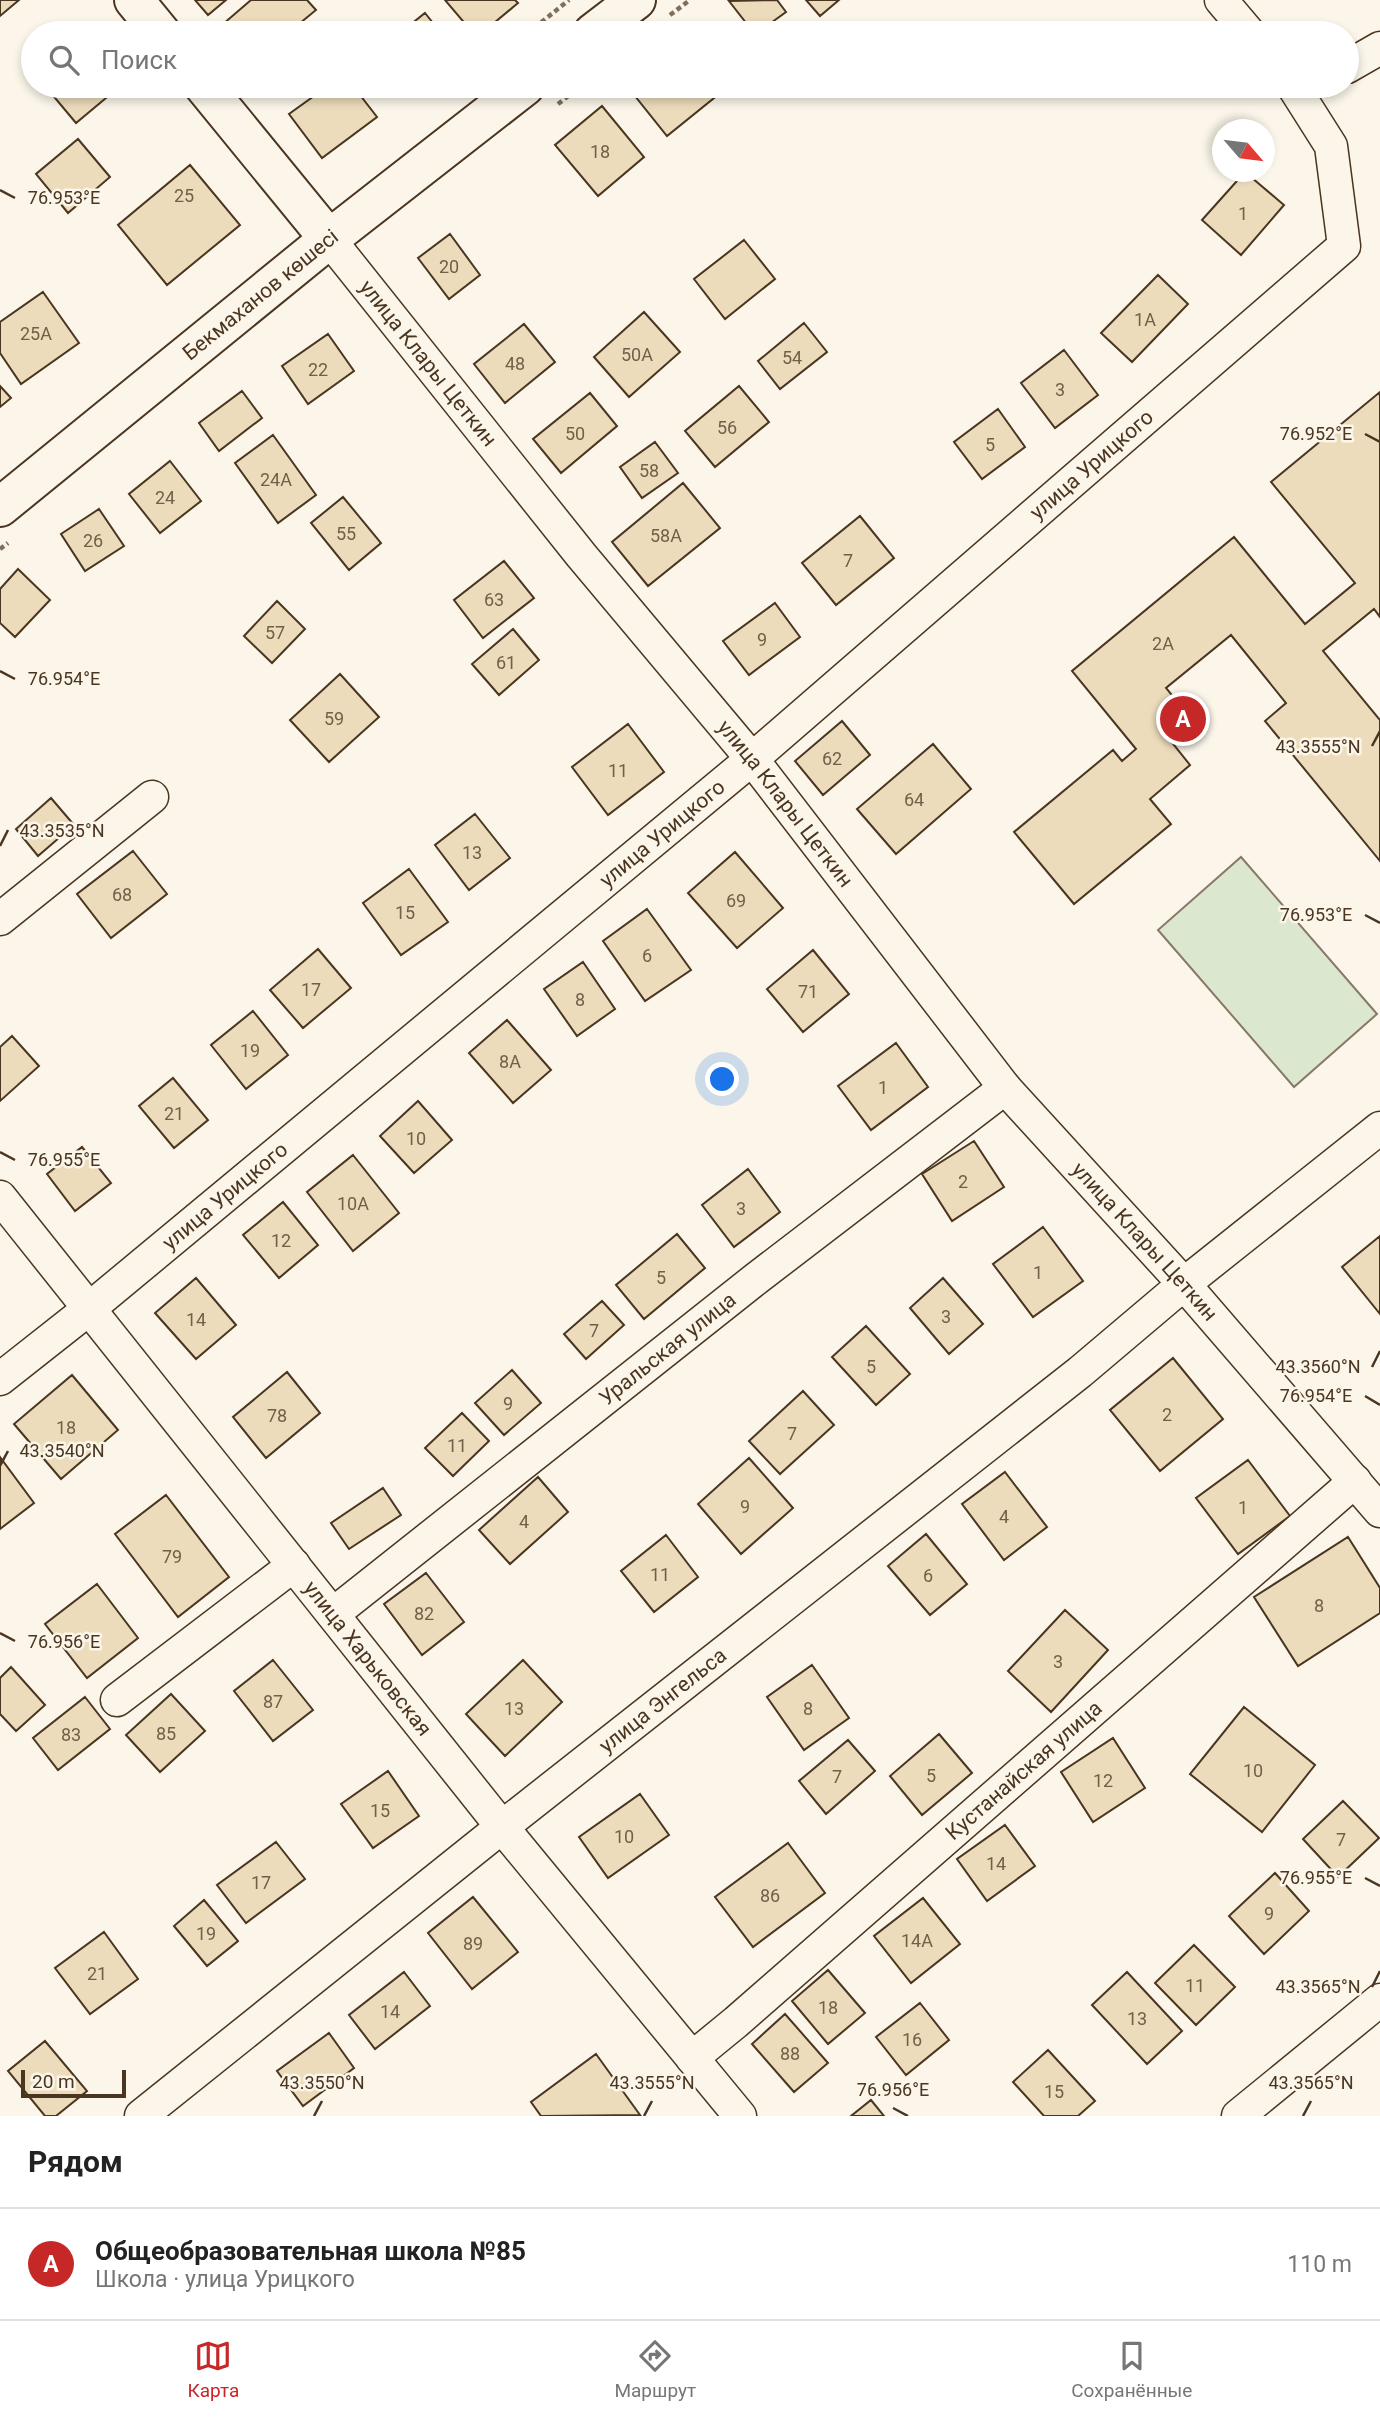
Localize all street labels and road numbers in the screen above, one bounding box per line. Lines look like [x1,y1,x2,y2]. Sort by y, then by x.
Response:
street label: Бекмаханов көшесі [178,224,343,365]
street label: улица Клары Цеткин [355,276,502,451]
street label: улица Урицкого [1025,405,1158,525]
street label: улица Клары Цеткин [713,715,858,892]
street label: улица Урицкого [595,775,730,892]
street label: улица Урицкого [158,1137,292,1255]
street label: улица Клары Цеткин [1067,1157,1222,1326]
street label: Уральская улица [595,1287,741,1410]
street label: улица Харьковская [299,1576,437,1741]
street label: улица Энгельса [594,1643,731,1758]
street label: Кустанайская улица [941,1696,1107,1845]

